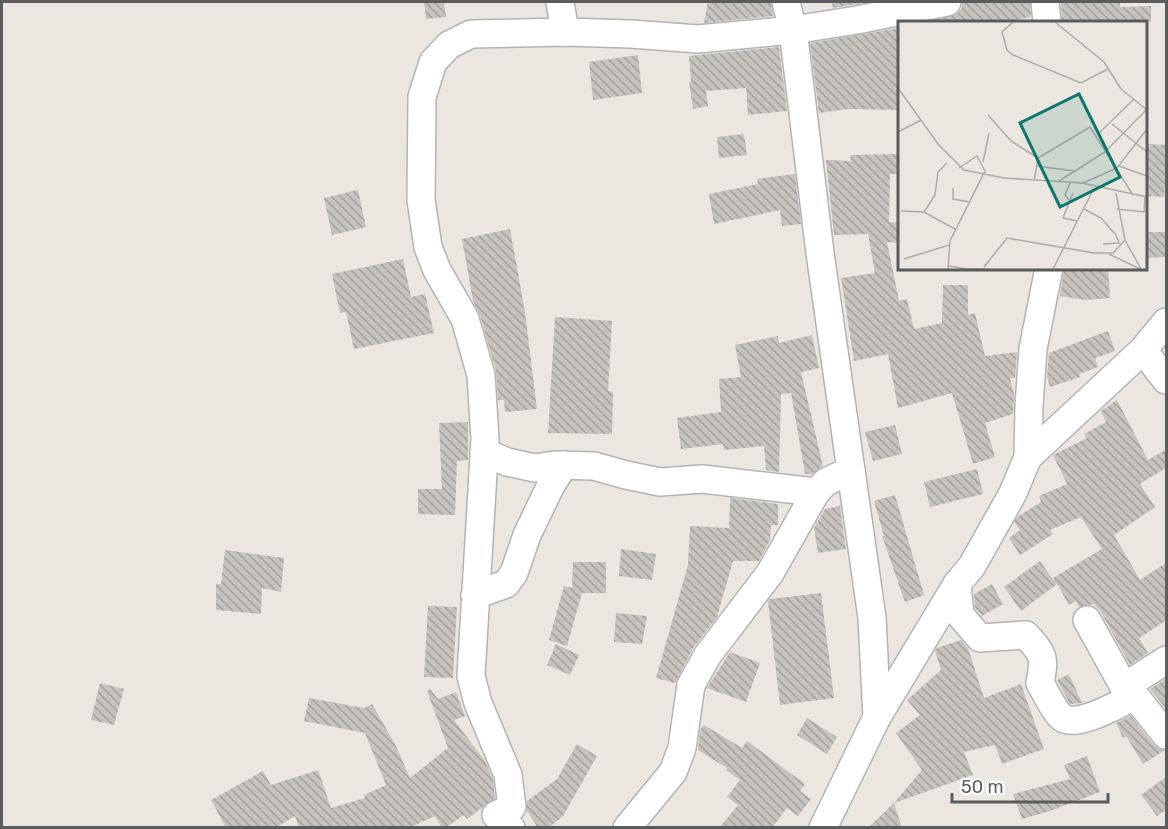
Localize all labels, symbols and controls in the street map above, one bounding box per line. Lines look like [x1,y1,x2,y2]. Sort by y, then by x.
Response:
inset map [898,21,1147,270]
scale bar [952,766,1108,804]
text: 50 m [961,776,1004,798]

